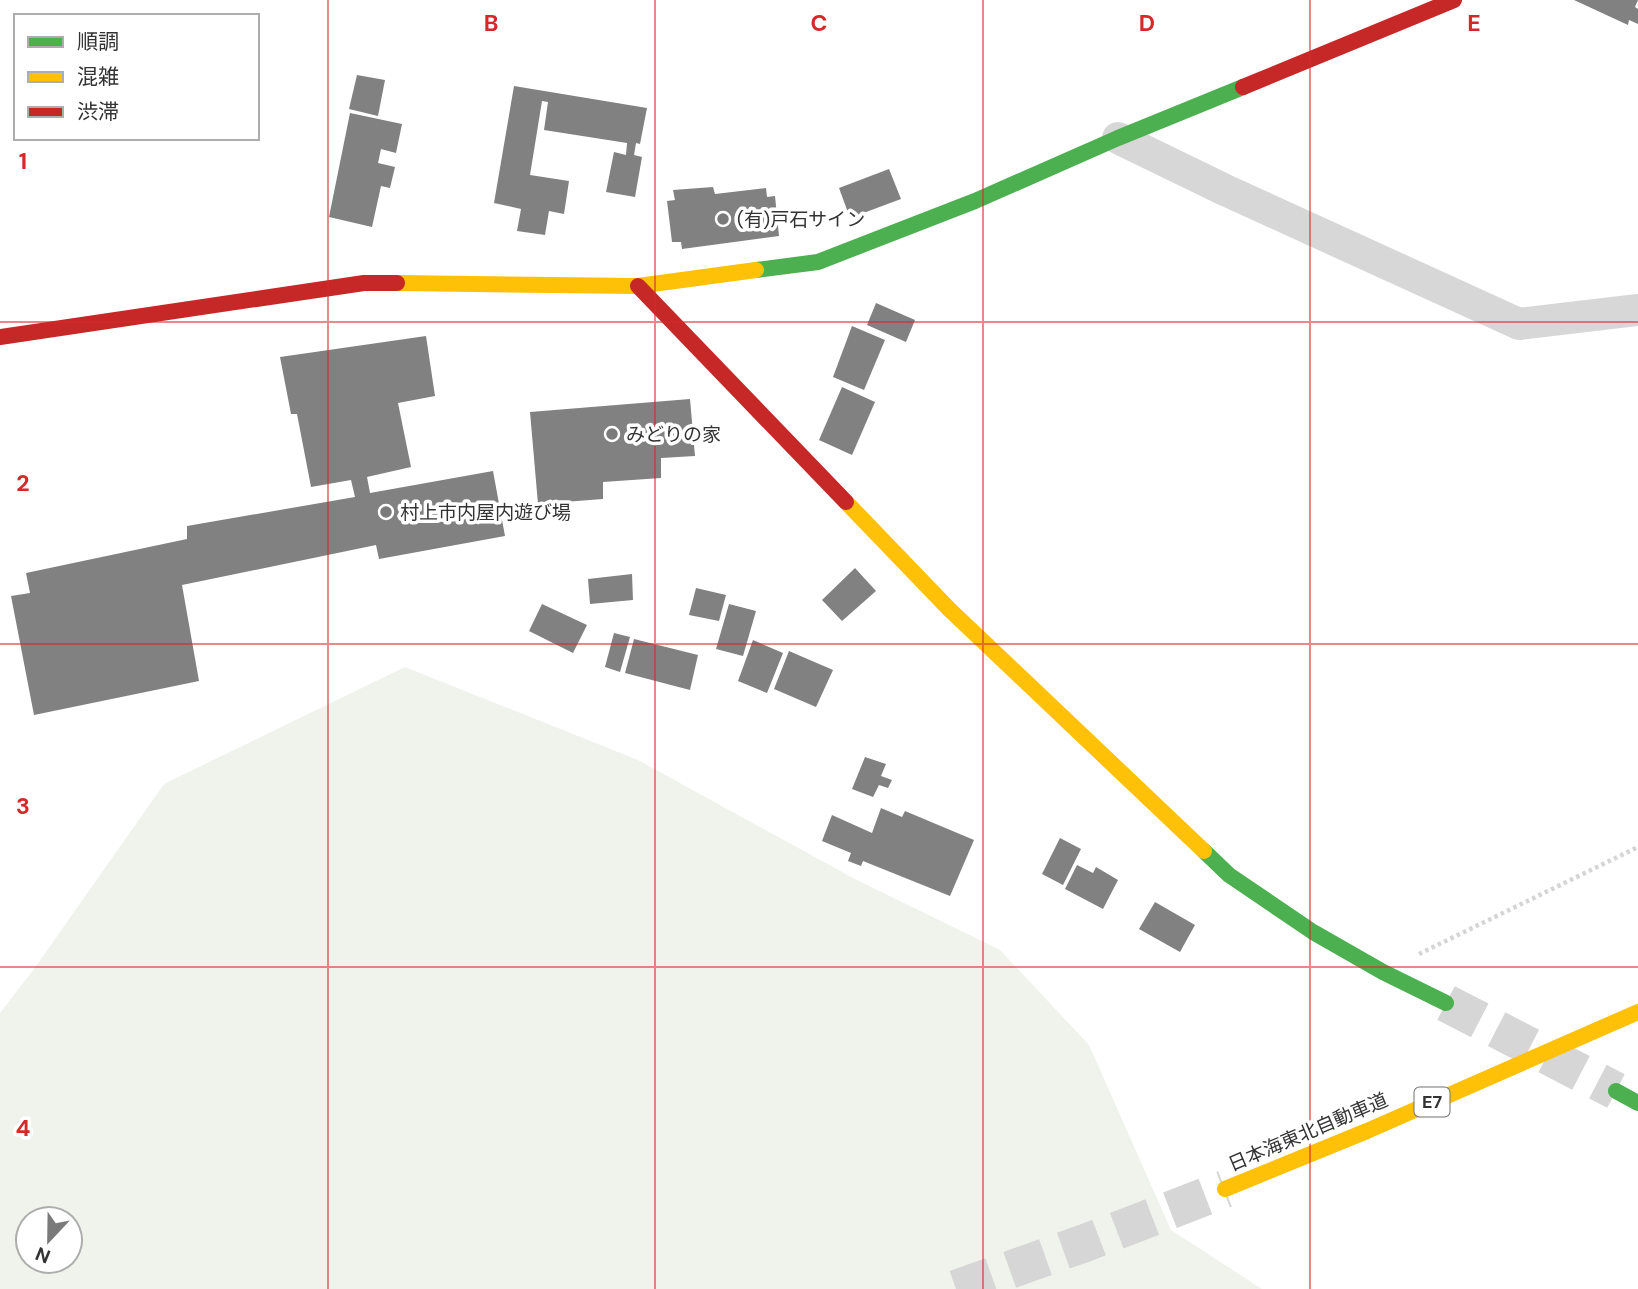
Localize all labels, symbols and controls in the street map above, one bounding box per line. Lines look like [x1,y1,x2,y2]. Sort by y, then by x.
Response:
text: B [484,8,498,38]
text: C [811,8,827,38]
text: D [1139,8,1155,38]
text: E [1467,8,1481,38]
legend [14,14,259,140]
text: 順調 [77,28,119,56]
text: 混雑 [77,63,119,91]
text: 渋滞 [77,98,119,126]
text: 1 [19,146,27,176]
place label: (有)戸石サイン [737,207,865,232]
marker: (有)戸石サイン [715,211,731,227]
place label: みどりの家 [626,422,721,447]
marker: みどりの家 [604,426,620,442]
text: 2 [16,468,30,498]
place label: 村上市内屋内遊び場 [400,500,571,525]
marker: 村上市内屋内遊び場 [378,504,394,520]
text: 3 [16,791,30,821]
street label: 日本海東北自動車道 [1224,1087,1392,1177]
road number: E7 [1414,1087,1450,1116]
text: 4 [16,1113,31,1143]
north arrow [14,1205,84,1275]
text: N [32,1241,54,1269]

